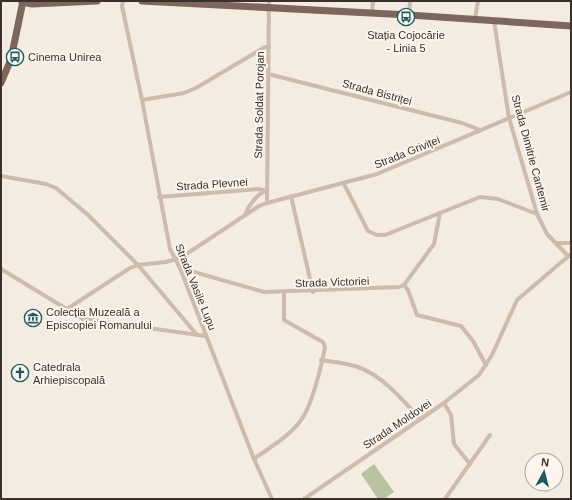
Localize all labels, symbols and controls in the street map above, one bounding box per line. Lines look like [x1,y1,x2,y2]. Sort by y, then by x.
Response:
bus stop icon: Stația Cojocărie - Linia 5 [396,7,416,27]
place label: Stația Cojocărie - Linia 5 [367,29,445,54]
bus stop icon: Cinema Unirea [5,47,25,67]
place label: Cinema Unirea [28,51,102,63]
street label: Strada Soldat Porojan [252,51,266,159]
street label: Strada Bistriței [341,77,413,107]
street label: Strada Dimitrie Cantemir [510,93,552,213]
street label: Strada Griviței [372,133,442,171]
street label: Strada Plevnei [176,176,248,192]
street label: Strada Vasile Lupu [173,242,219,332]
street label: Strada Victoriei [295,275,369,289]
place label: Colecția Muzeală a Episcopiei Romanului [46,306,152,331]
museum icon: Colecția Muzeală a Episcopiei Romanului [23,308,43,328]
place label: Catedrala Arhiepiscopală [33,361,106,386]
church icon: Catedrala Arhiepiscopală [10,363,30,383]
street label: Strada Moldovei [361,397,433,451]
north arrow [524,452,564,492]
text: N [541,456,550,469]

